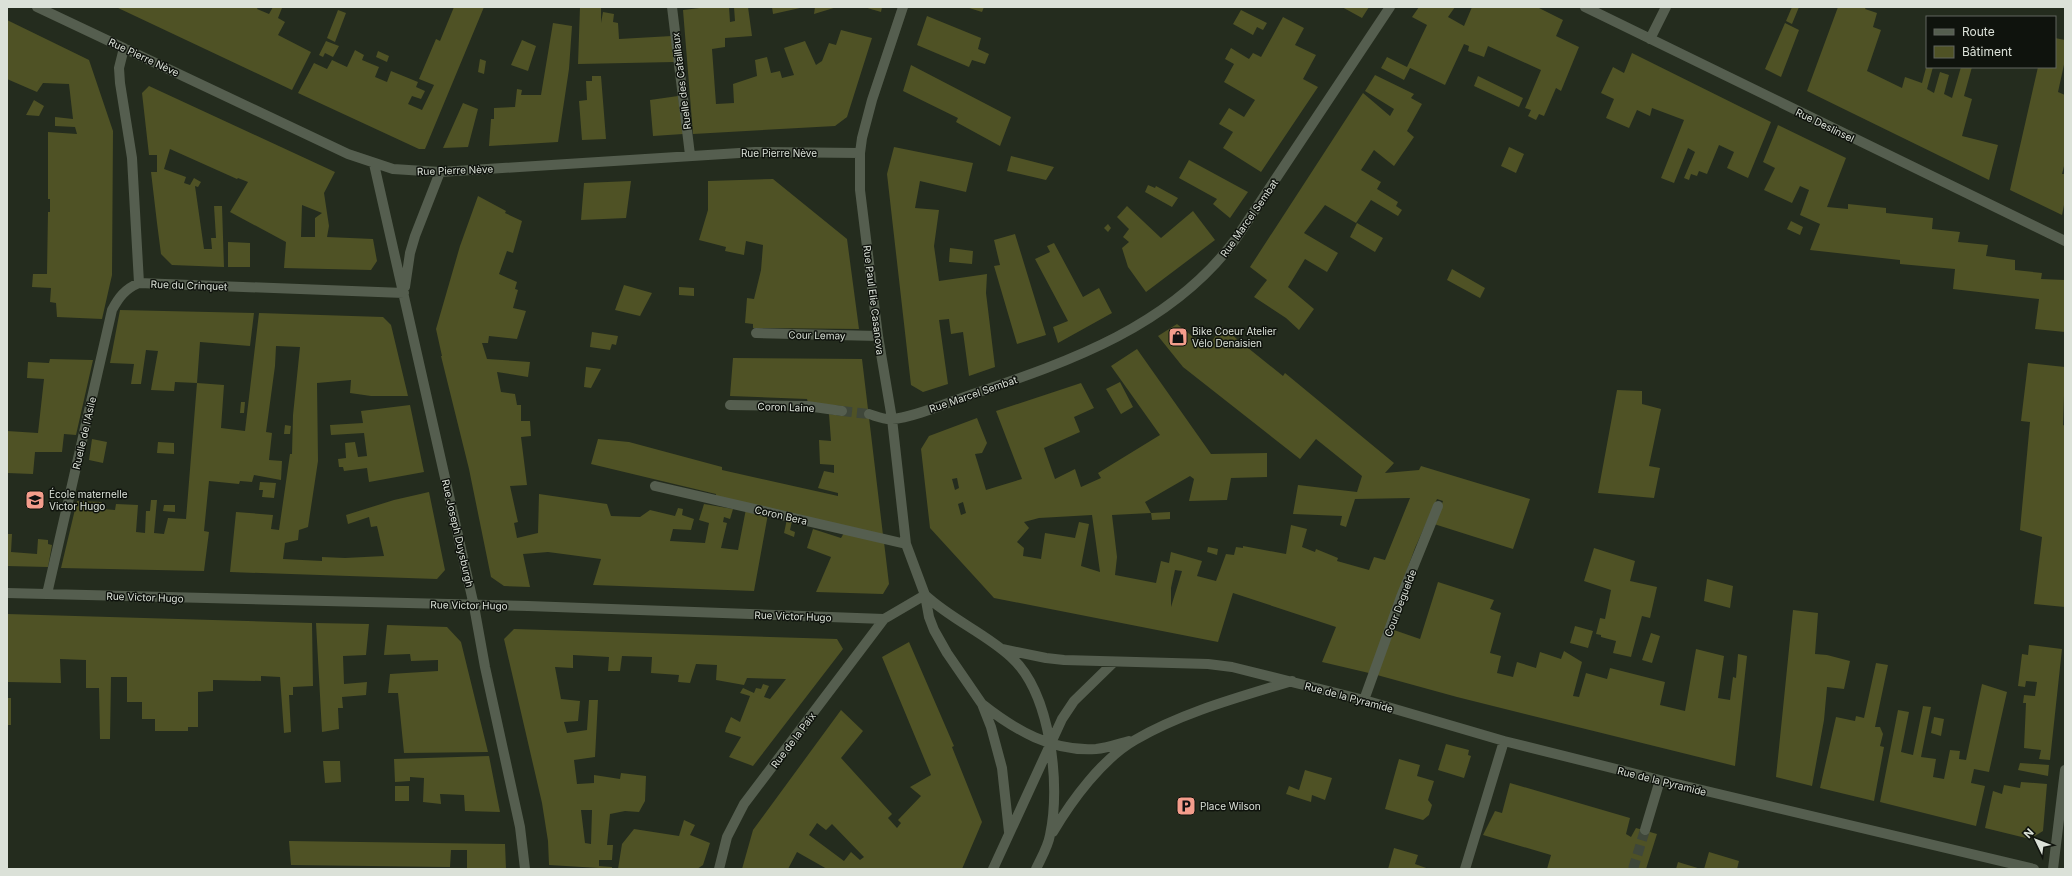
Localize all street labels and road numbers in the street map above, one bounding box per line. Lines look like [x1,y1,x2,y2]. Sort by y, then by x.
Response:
street label: Ruelle des Cataillaux [669,31,693,130]
street label: Rue Pierre Nève [107,35,181,79]
street label: Rue Deslinsel [1794,106,1856,144]
street label: Rue Pierre Nève [741,147,817,159]
street label: Rue Pierre Nève [417,163,493,177]
street label: Rue Marcel Sembat [1218,176,1281,259]
street label: Rue Paul Elie Casanova [861,245,887,355]
street label: Rue du Crinquet [151,278,228,292]
street label: Cour Lemay [788,329,846,342]
street label: Rue Marcel Sembat [927,373,1019,415]
street label: Ruelle de l'Asile [70,395,98,470]
street label: Coron Laine [757,400,815,414]
street label: Rue Joseph Duysburgh [440,478,476,588]
street label: Coron Bera [754,503,808,527]
street label: Cour Deguelde [1382,568,1418,638]
street label: Rue Victor Hugo [106,590,184,604]
street label: Rue Victor Hugo [430,598,508,612]
street label: Rue Victor Hugo [754,609,832,623]
street label: Rue de la Pyramide [1303,679,1395,715]
street label: Rue de la Paix [768,709,818,770]
street label: Rue de la Pyramide [1616,764,1708,798]

